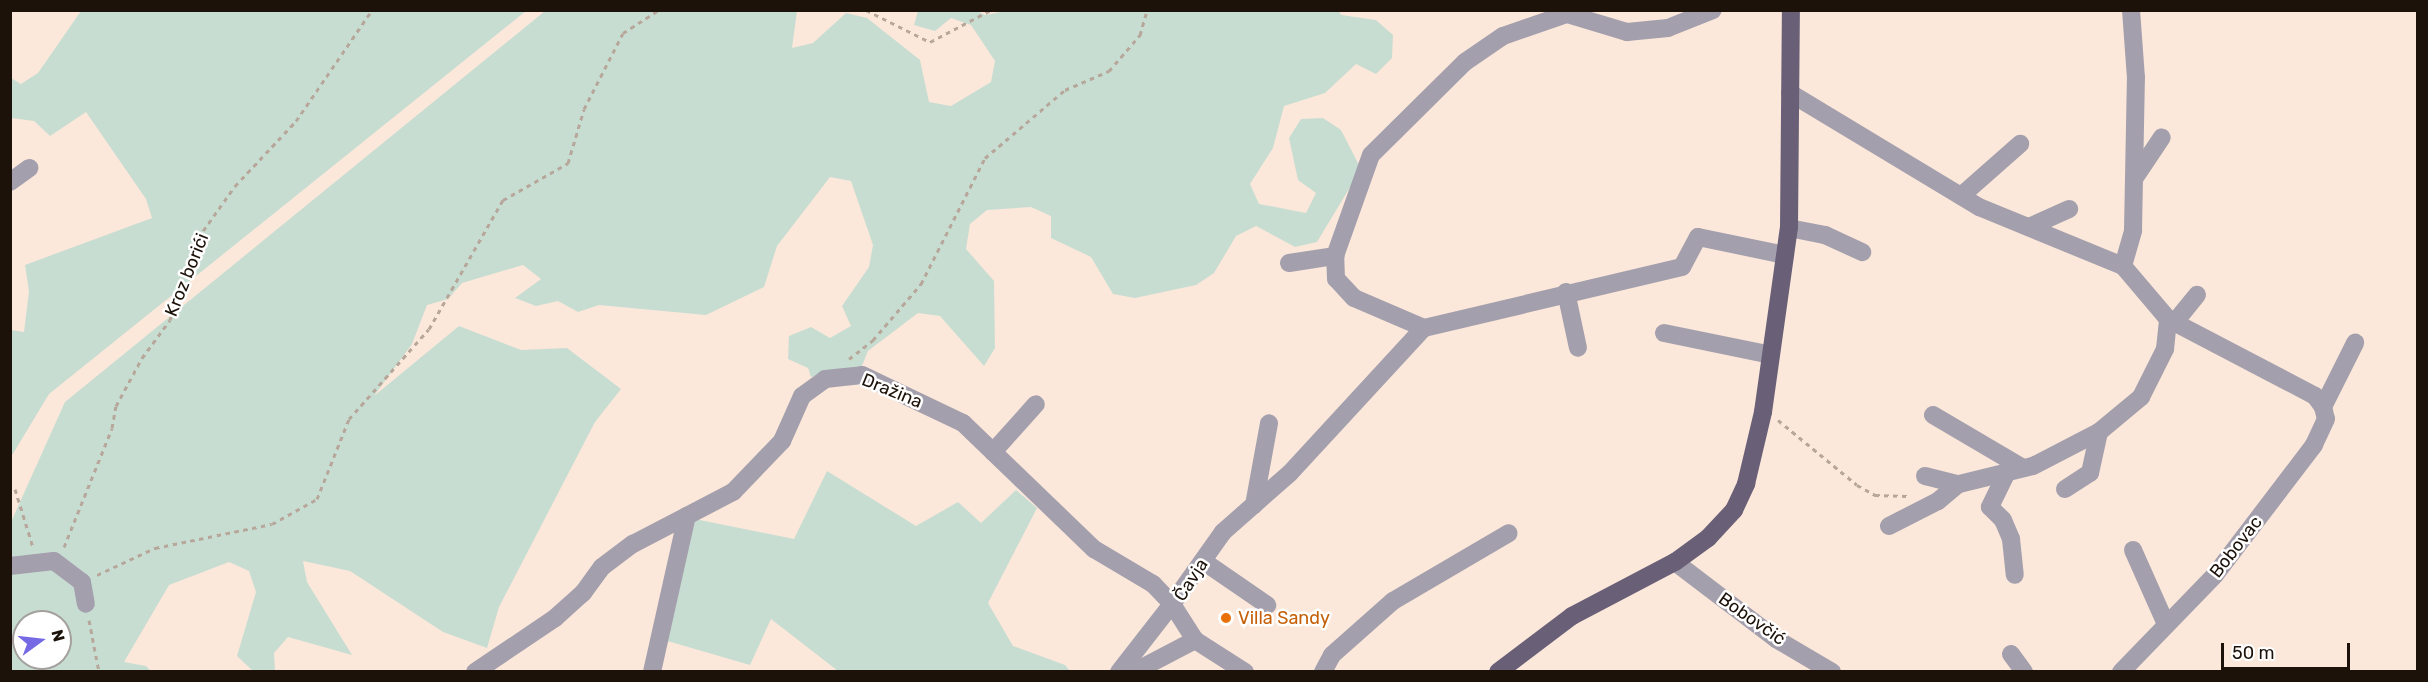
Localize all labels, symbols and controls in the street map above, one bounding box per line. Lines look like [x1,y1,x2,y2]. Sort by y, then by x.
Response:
street label: Kroz borići [161,230,213,320]
street label: Dražina [859,369,925,413]
street label: Bobovac [2205,512,2267,582]
street label: Čavja [1169,555,1213,605]
street label: Bobovčić [1714,588,1790,650]
place label: Villa Sandy [1238,607,1330,629]
north arrow [12,610,72,670]
marker: Villa Sandy [1219,611,1233,625]
text: N [47,628,69,644]
scale bar [2224,631,2353,669]
text: 50 m [2232,642,2275,664]

